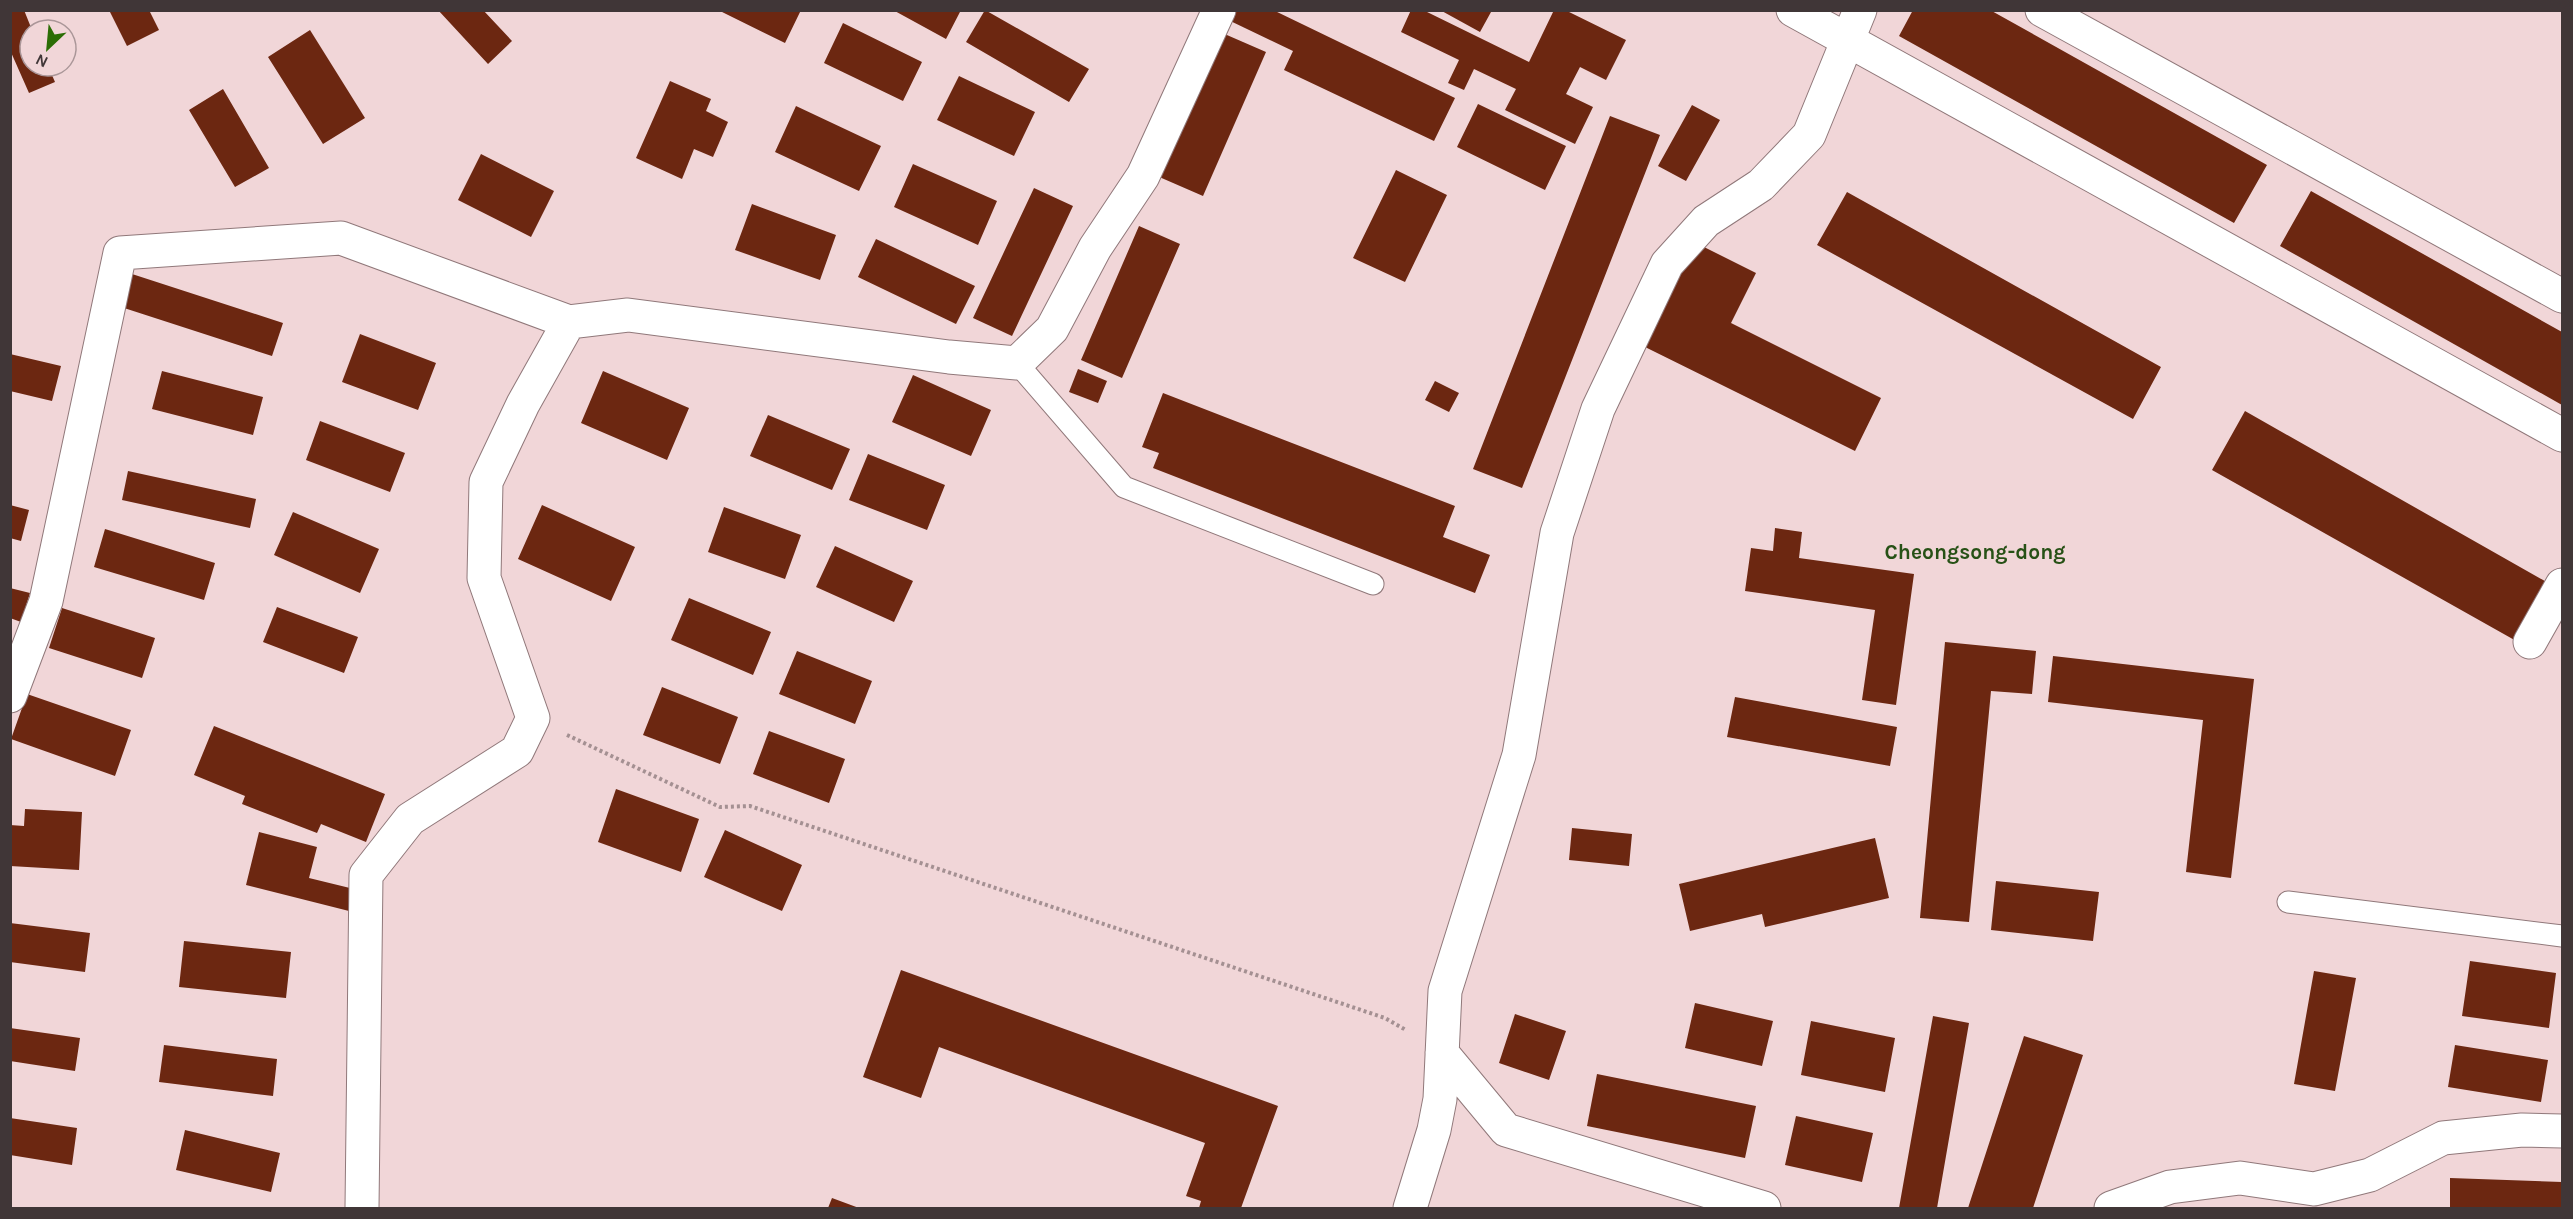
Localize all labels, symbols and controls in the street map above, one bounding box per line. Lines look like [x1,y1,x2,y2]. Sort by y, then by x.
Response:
north arrow [18,18,78,78]
text: N [32,50,51,72]
district label: Cheongsong-dong [1885,540,2065,564]

